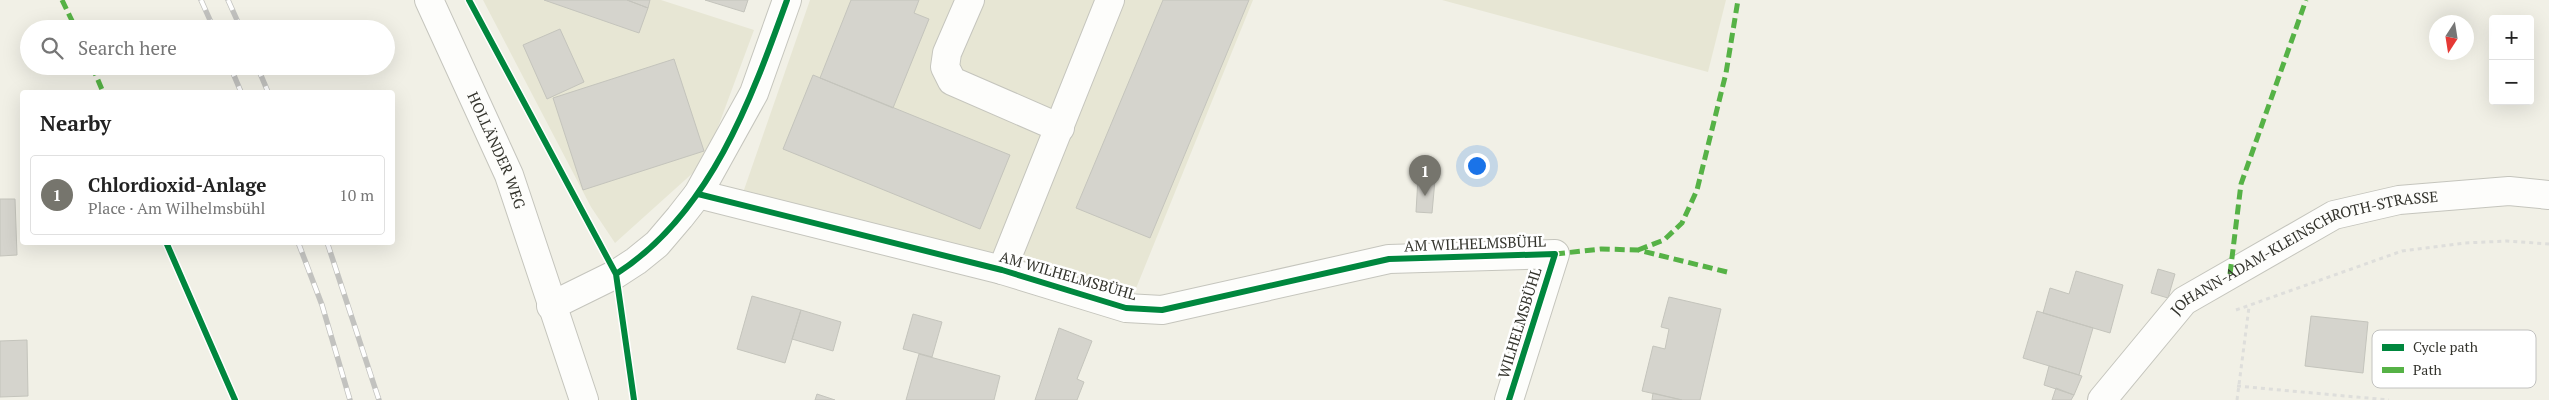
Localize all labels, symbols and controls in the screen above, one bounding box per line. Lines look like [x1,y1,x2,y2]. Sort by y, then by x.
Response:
north arrow [2429,15,2474,60]
map controls [2489,15,2534,105]
button: + [2489,15,2534,60]
search box [20,20,395,75]
icon: search [38,34,66,62]
text: Search here [78,35,177,60]
button: − [2489,60,2534,105]
street label: HOLLÄNDER WEG [463,88,531,212]
text: Nearby [40,109,111,137]
your location [1464,153,1490,179]
pin: 1 [1409,155,1441,196]
text: Chlordioxid-Anlage [88,172,266,197]
text: 1 [52,184,62,206]
text: 10 m [339,184,374,206]
street label: JOHANN-ADAM-KLEINSCHROTH-STRASSE [2165,186,2439,319]
text: Place · Am Wilhelmsbühl [88,197,265,219]
street label: AM WILHELMSBÜHL [1404,231,1546,255]
street label: AM WILHELMSBÜHL [997,246,1139,304]
street label: WILHELMSBÜHL [1493,265,1545,381]
legend [2372,330,2536,388]
text: Cycle path [2413,337,2478,356]
text: Path [2413,360,2442,379]

